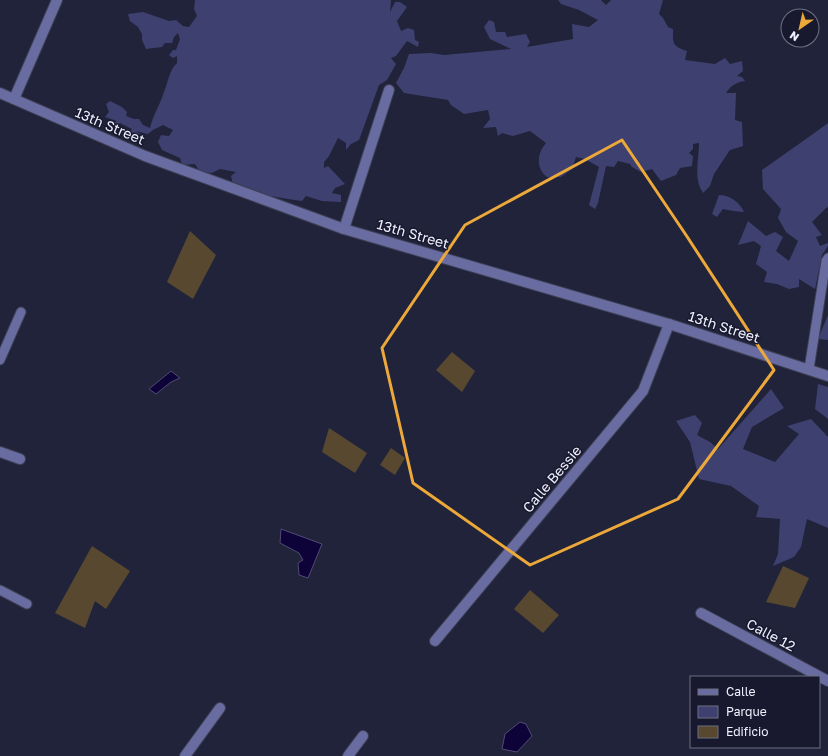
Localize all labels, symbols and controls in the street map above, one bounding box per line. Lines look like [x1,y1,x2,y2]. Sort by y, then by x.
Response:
north arrow [780,8,820,48]
text: N [787,29,801,44]
street label: 13th Street [73,103,148,148]
street label: 13th Street [375,215,451,252]
street label: 13th Street [686,307,762,346]
street label: Calle Bessie [519,442,585,516]
street label: Calle 12 [744,615,799,654]
legend [690,676,820,748]
text: Calle [726,684,756,699]
text: Parque [726,704,767,719]
text: Edificio [726,724,768,739]

